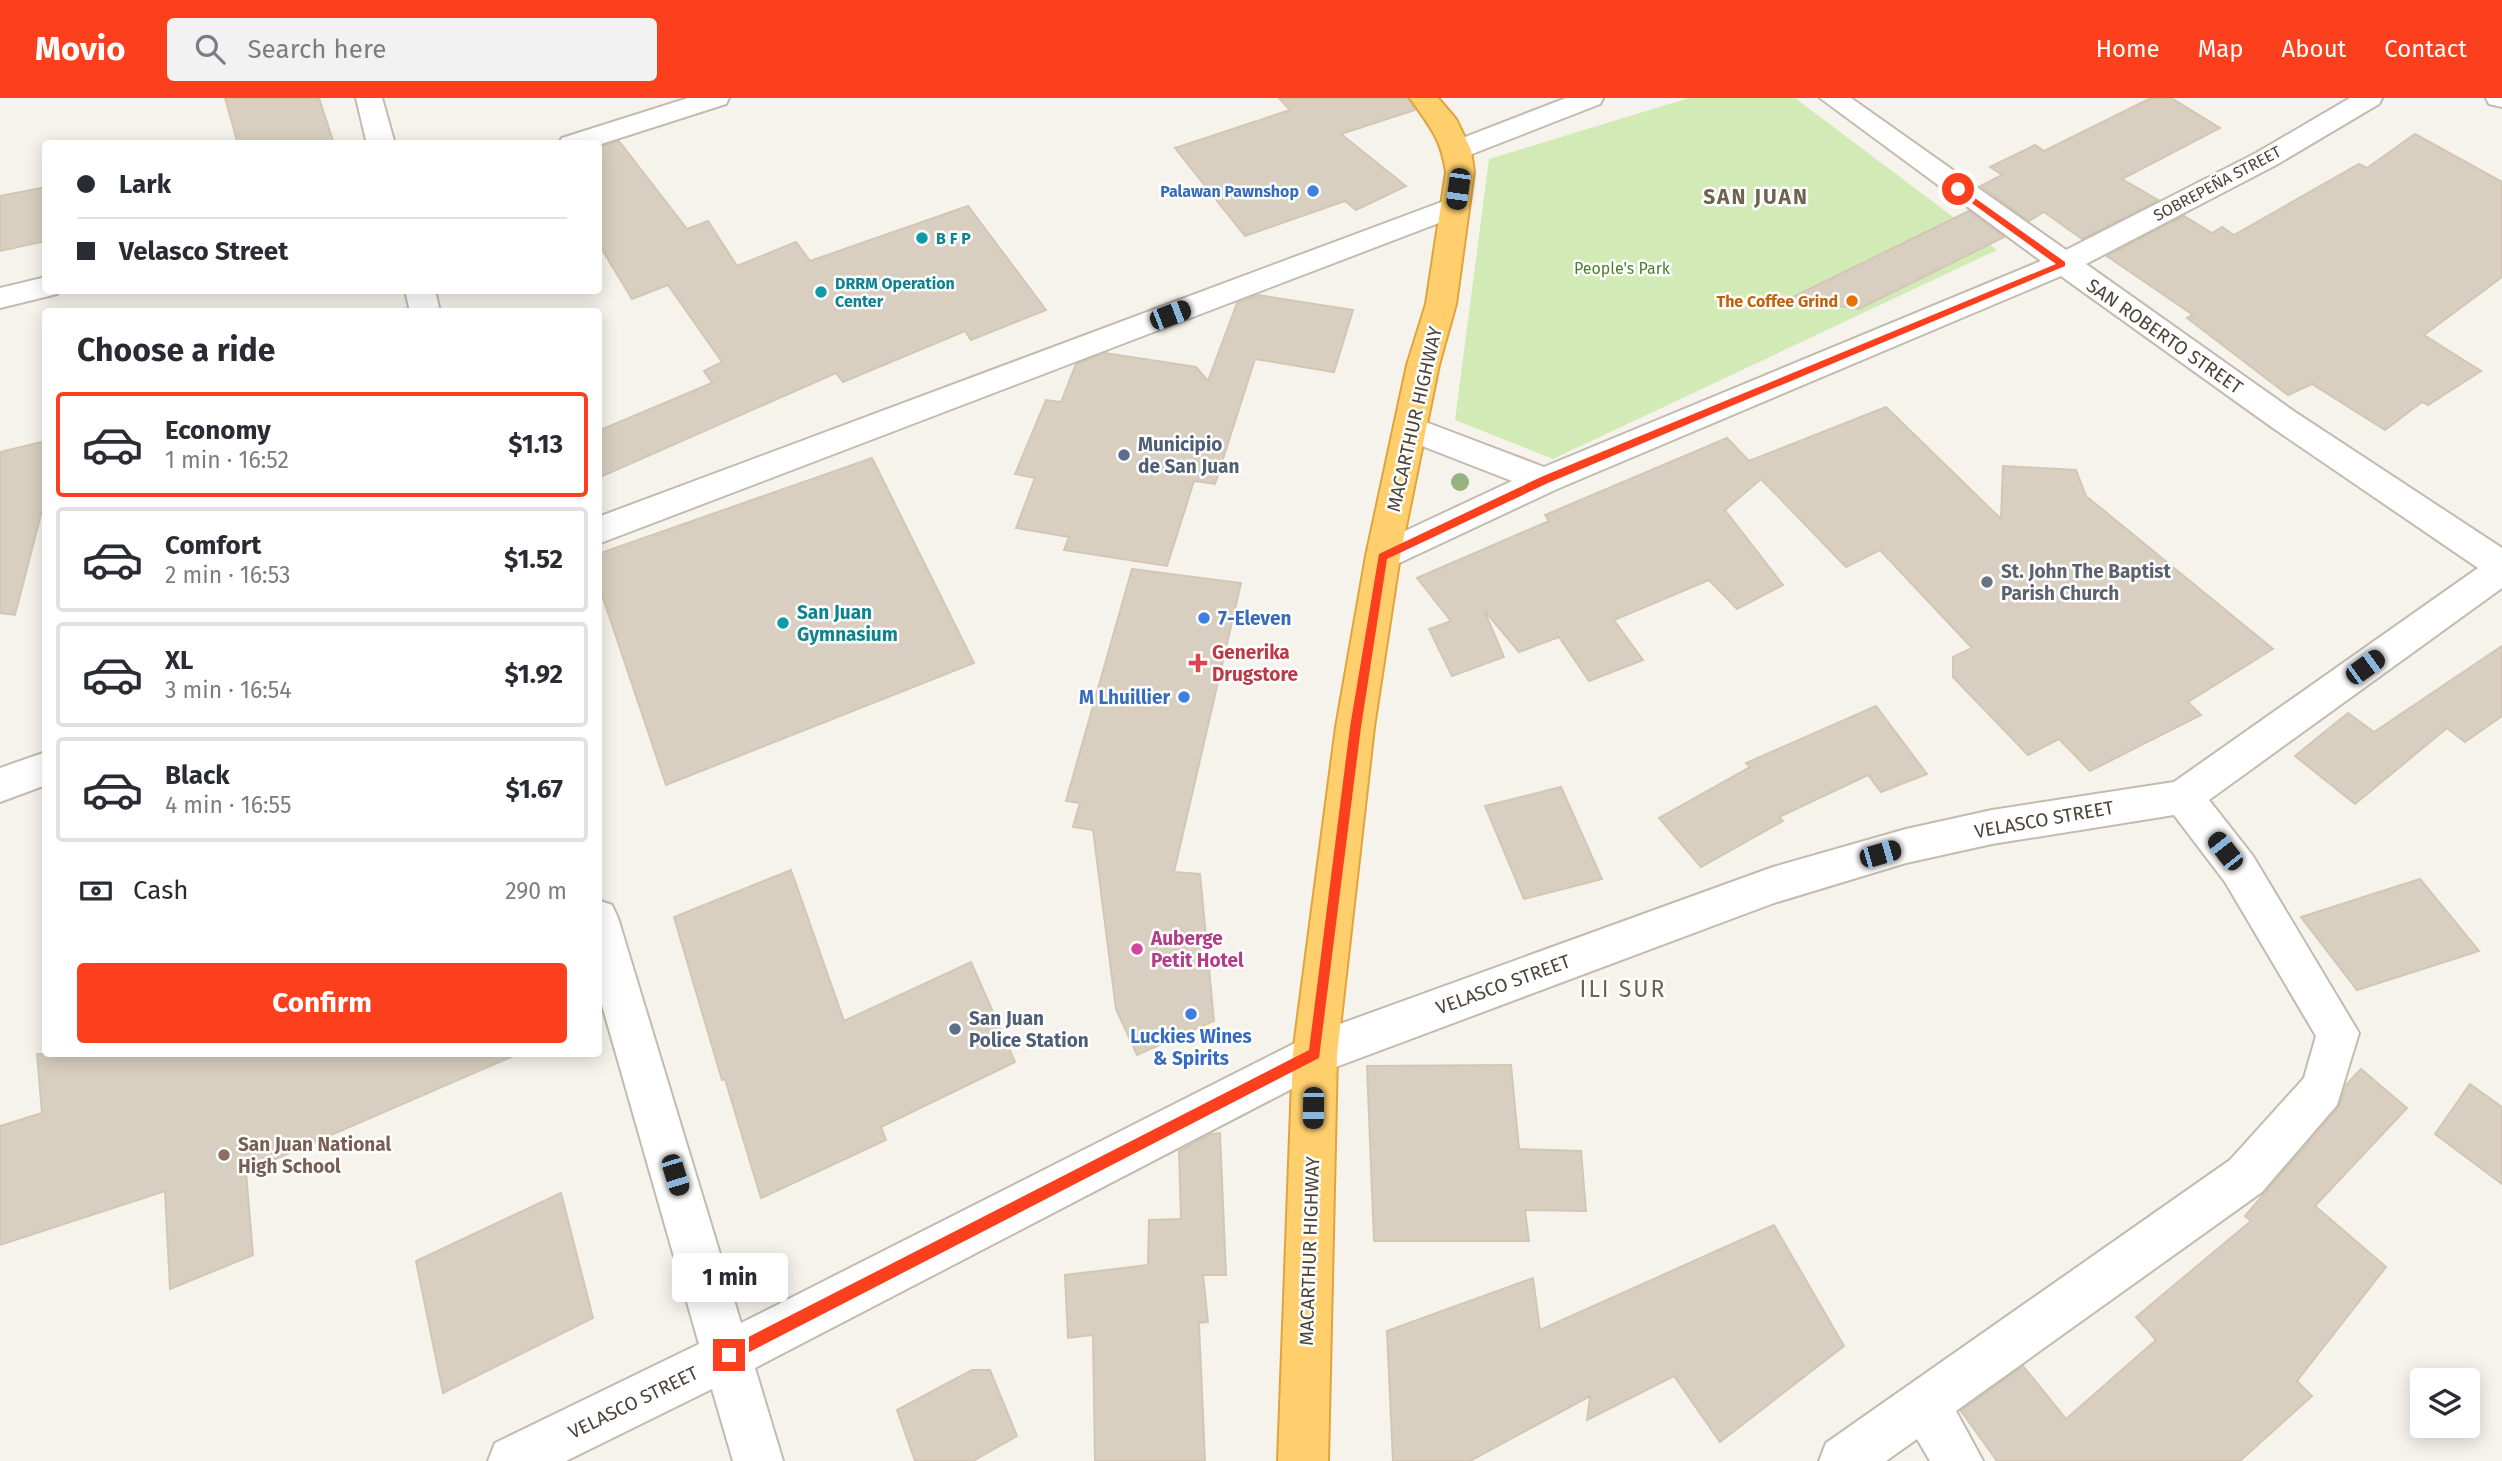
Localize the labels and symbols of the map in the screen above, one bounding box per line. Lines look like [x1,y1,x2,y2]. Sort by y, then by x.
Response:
street label: SOBREPEÑA STREET [2150,141,2285,225]
car [1445,167,1472,211]
route start [1942,173,1974,205]
place label: Palawan Pawnshop [1160,182,1299,201]
marker: Palawan Pawnshop [1305,183,1321,199]
district label: SAN JUAN [1703,184,1809,210]
place label: B F P [936,229,971,248]
marker: B F P [914,230,930,246]
park label: People's Park [1574,259,1671,278]
place label: DRRM Operation Center [835,274,955,311]
street label: SAN ROBERTO STREET [2082,274,2247,399]
marker: DRRM Operation Center [813,284,829,300]
place label: The Coffee Grind [1717,292,1838,311]
marker: The Coffee Grind [1844,293,1860,309]
car [1147,298,1194,332]
street label: MACARTHUR HIGHWAY [1382,324,1447,514]
place label: Municipio de San Juan [1138,433,1239,478]
marker: Municipio de San Juan [1116,447,1132,463]
place label: St. John The Baptist Parish Church [2001,560,2172,605]
marker: St. John The Baptist Parish Church [1979,574,1995,590]
place label: San Juan Gymnasium [797,601,898,646]
place label: 7-Eleven [1218,607,1291,630]
marker: 7-Eleven [1196,610,1212,626]
marker: San Juan Gymnasium [775,615,791,631]
place label: Generika Drugstore [1212,641,1298,686]
car [2342,646,2389,688]
marker: Generika Drugstore [1190,655,1206,671]
place label: M Lhuillier [1079,686,1170,709]
marker: M Lhuillier [1176,689,1192,705]
street label: VELASCO STREET [1973,796,2116,843]
car [2204,828,2247,874]
car [1857,838,1904,870]
place label: Auberge Petit Hotel [1150,927,1244,972]
marker: Auberge Petit Hotel [1129,941,1145,957]
street label: VELASCO STREET [1433,949,1574,1019]
district label: ILI SUR [1580,975,1666,1003]
marker: Luckies Wines & Spirits [1183,1006,1199,1022]
place label: San Juan Police Station [969,1007,1089,1052]
marker: San Juan Police Station [947,1021,963,1037]
place label: Luckies Wines & Spirits [1130,1025,1252,1070]
car [1303,1087,1324,1129]
place label: San Juan National High School [238,1133,391,1178]
marker: San Juan National High School [216,1147,232,1163]
car [659,1152,692,1198]
street label: MACARTHUR HIGHWAY [1295,1155,1324,1346]
callout: 1 min [671,1254,787,1302]
route end [713,1339,745,1371]
street label: VELASCO STREET [565,1361,702,1444]

